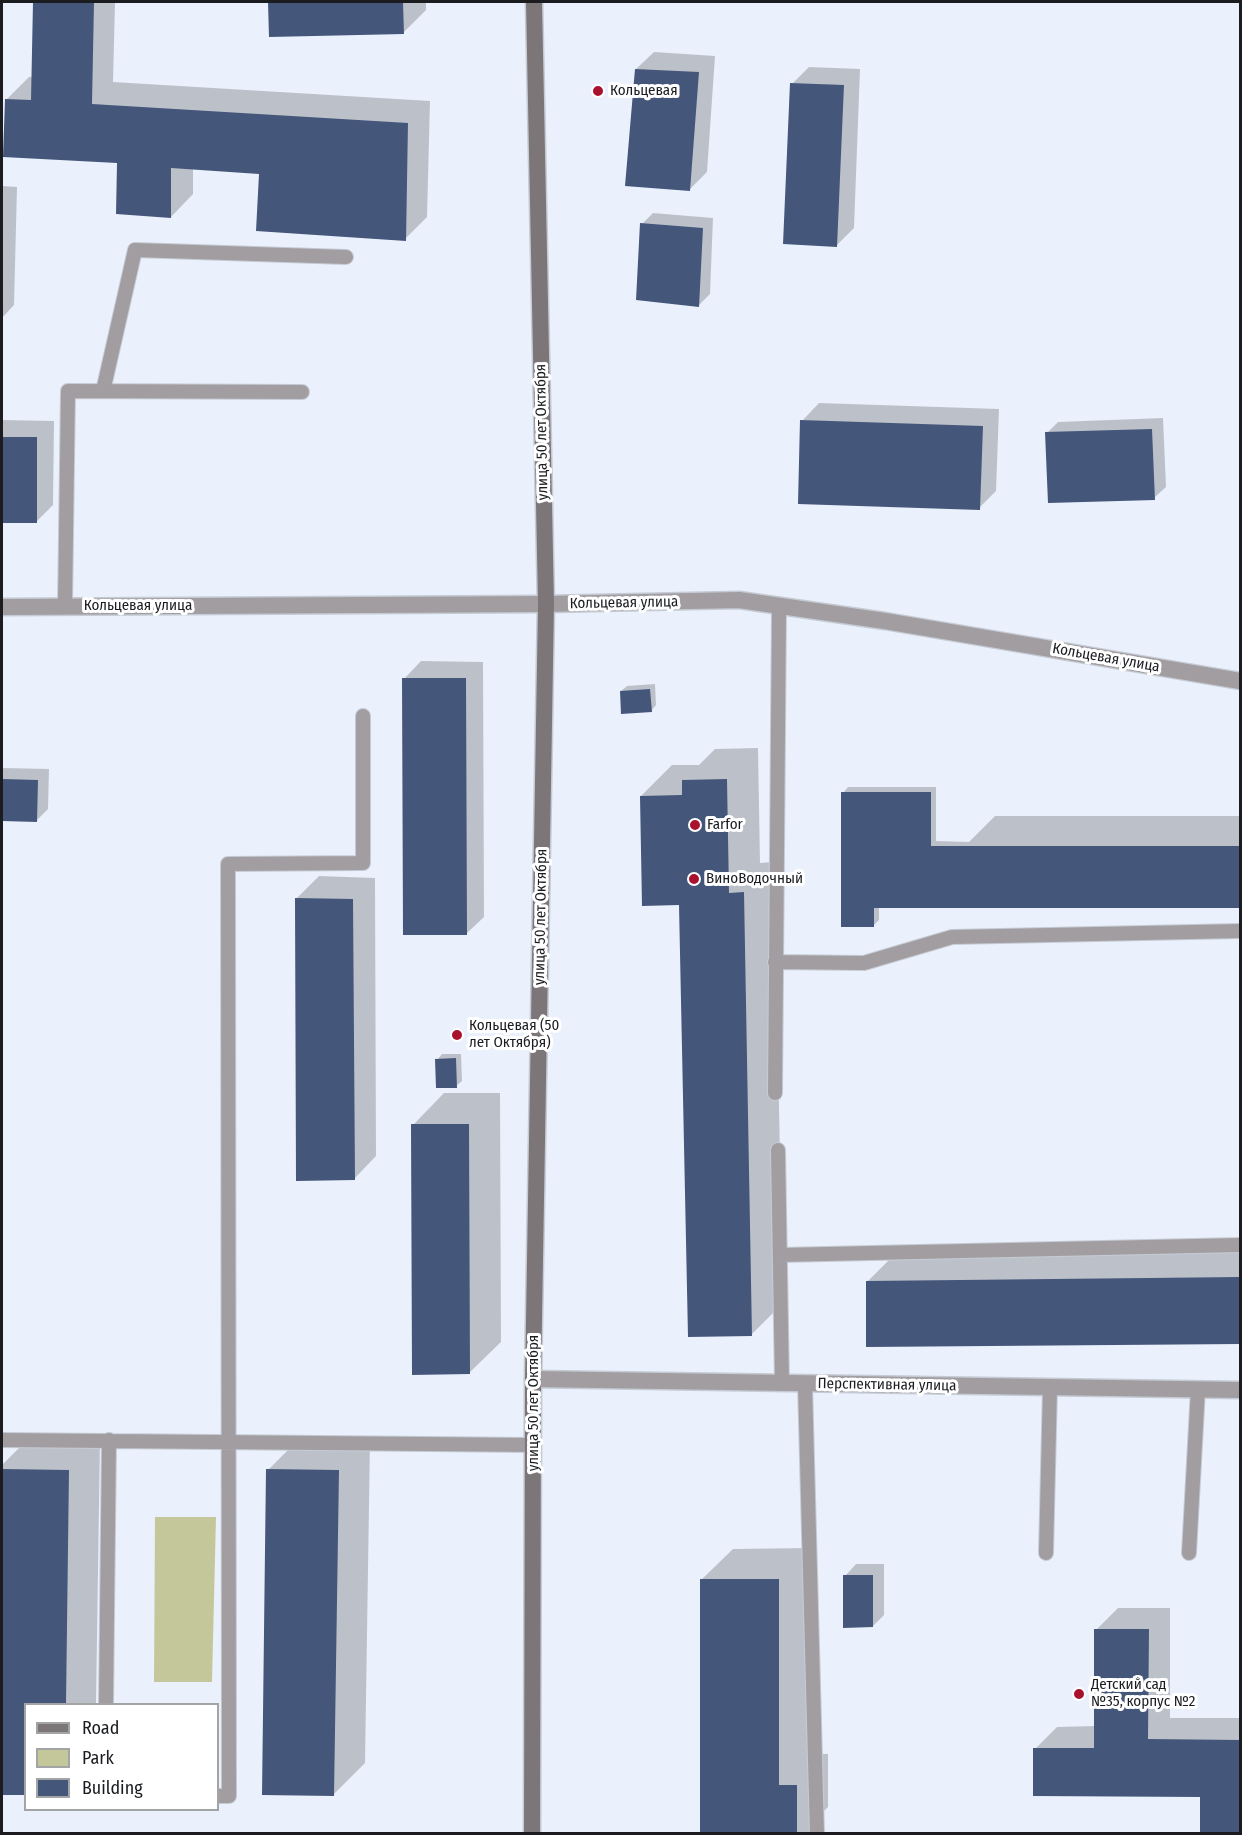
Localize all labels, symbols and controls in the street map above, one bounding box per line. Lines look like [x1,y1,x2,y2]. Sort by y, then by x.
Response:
place label: Кольцевая [610,82,678,100]
marker: Кольцевая [591,84,605,98]
street label: улица 50 лет Октября [532,364,552,500]
street label: Кольцевая улица [570,593,678,613]
street label: Кольцевая улица [84,597,192,615]
street label: Кольцевая улица [1051,640,1161,676]
place label: Farfor [707,816,743,834]
marker: Farfor [688,818,702,832]
street label: улица 50 лет Октября [531,849,551,985]
place label: ВиноВодочный [706,870,803,888]
marker: ВиноВодочный [687,872,701,886]
place label: Кольцевая (50 лет Октября) [469,1017,559,1052]
marker: Кольцевая (50 лет Октября) [450,1028,464,1042]
street label: улица 50 лет Октября [525,1335,543,1471]
street label: Перспективная улица [817,1375,957,1395]
place label: Детский сад №35, корпус №2 [1091,1676,1195,1711]
marker: Детский сад №35, корпус №2 [1072,1687,1086,1701]
legend [24,1703,219,1811]
text: Road [82,1717,119,1739]
text: Park [82,1747,114,1769]
text: Building [82,1777,143,1799]

